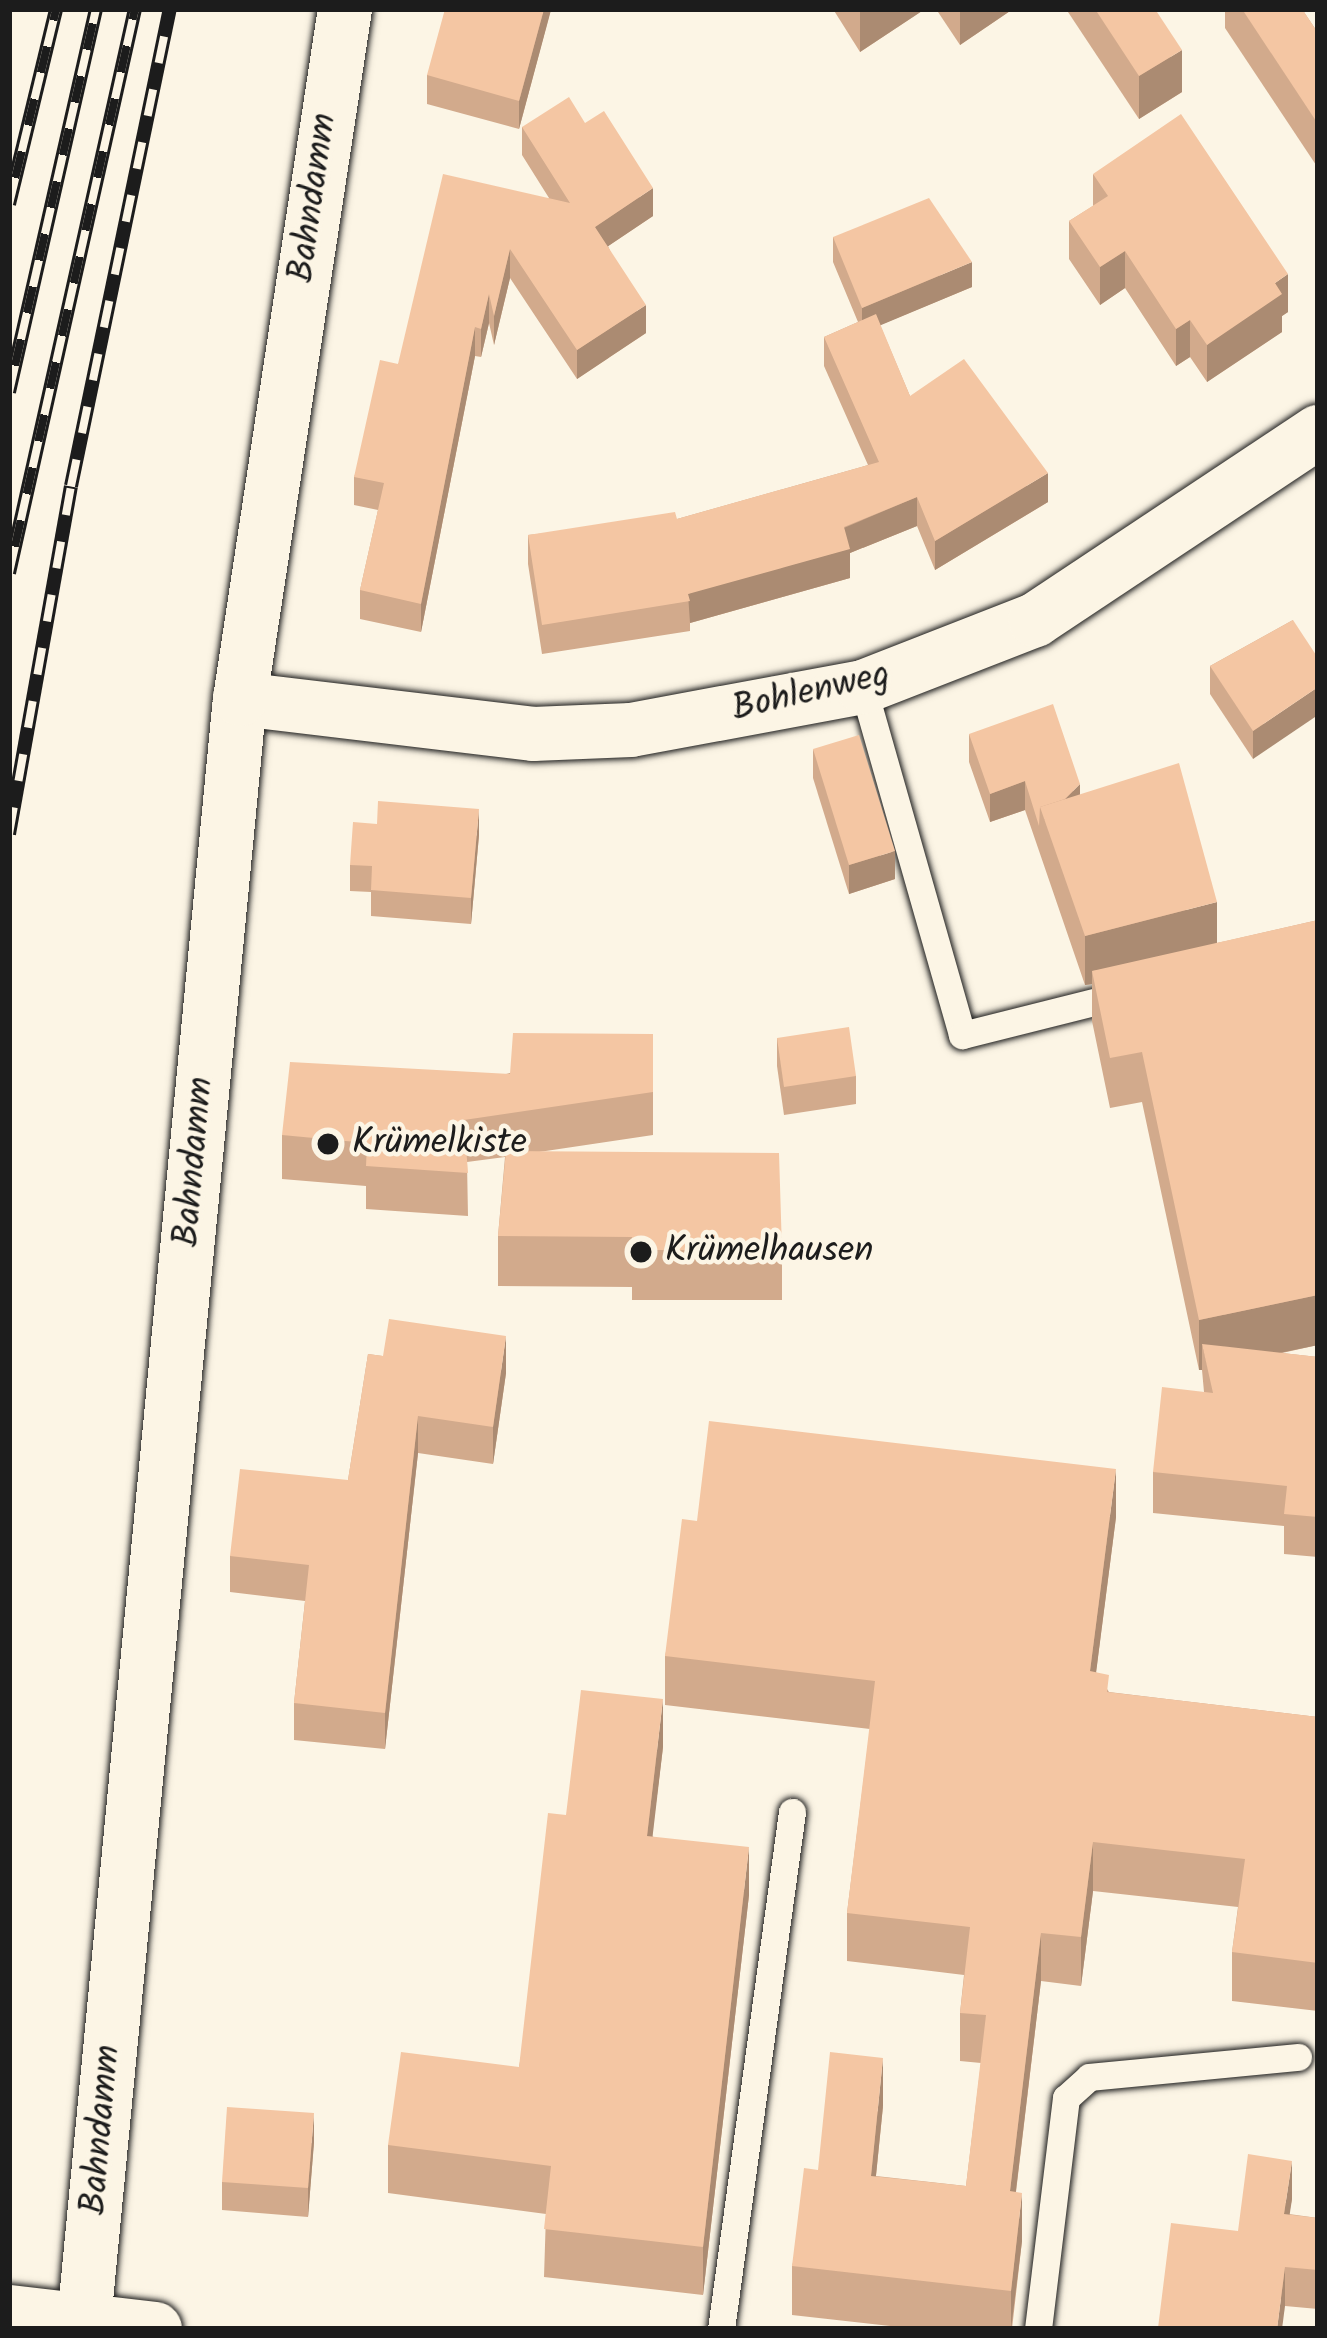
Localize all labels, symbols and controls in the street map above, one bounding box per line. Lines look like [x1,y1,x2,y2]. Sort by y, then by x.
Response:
street label: Bahndamm [281,111,347,285]
street label: Bohlenweg [728,654,894,732]
street label: Bahndamm [166,1075,224,1249]
place label: Krümelkiste [352,1122,527,1166]
marker: Krümelkiste [315,1131,341,1157]
place label: Krümelhausen [665,1230,873,1274]
marker: Krümelhausen [628,1239,654,1265]
street label: Bahndamm [73,2043,131,2217]

